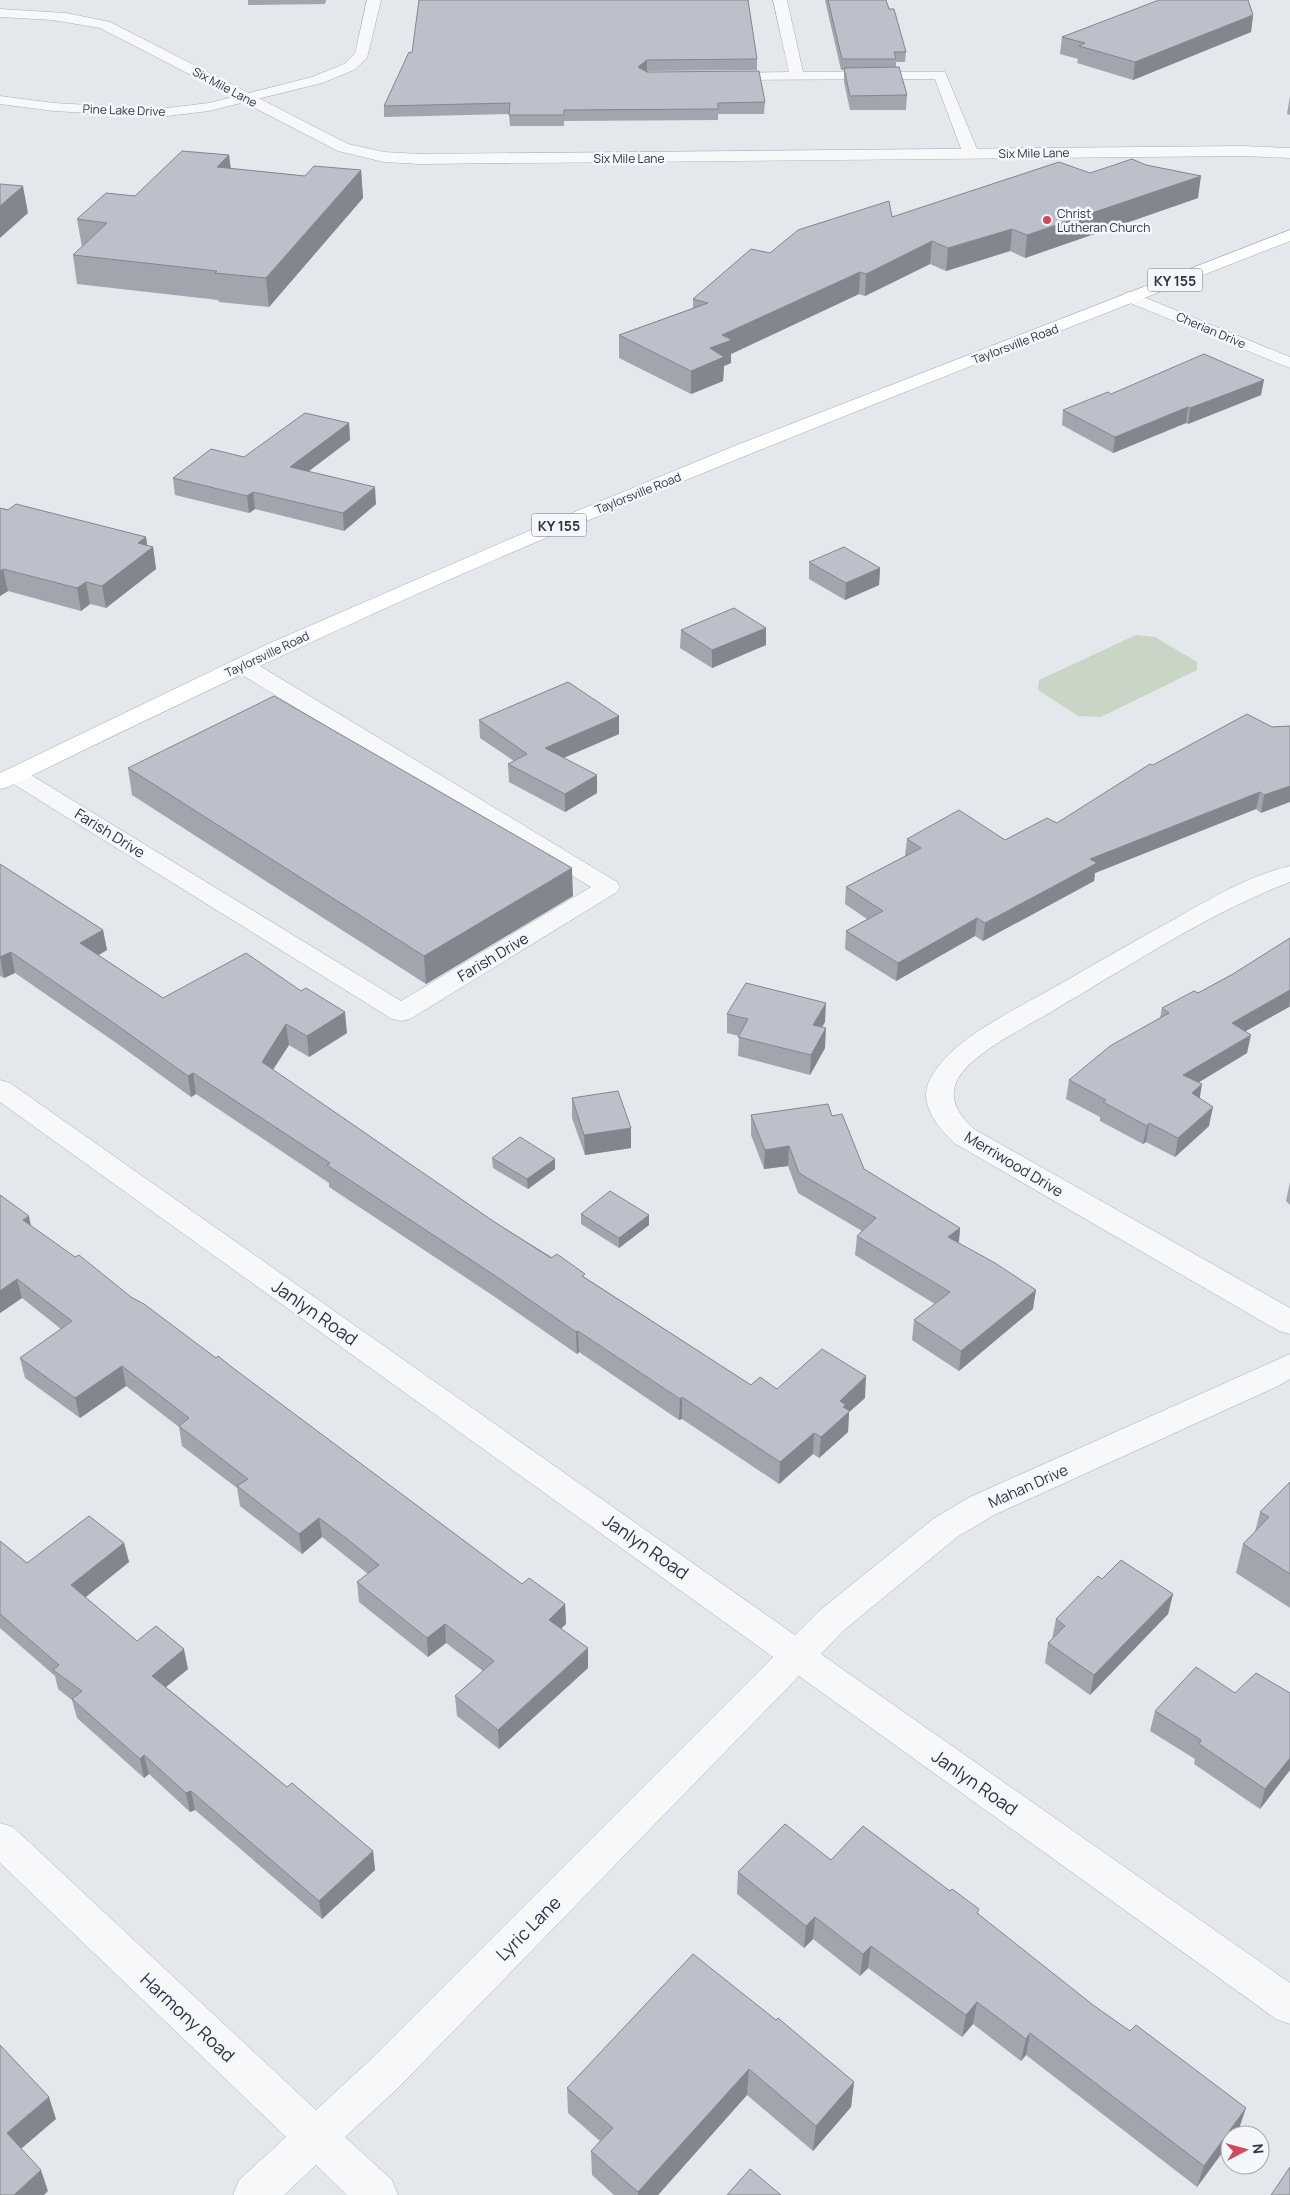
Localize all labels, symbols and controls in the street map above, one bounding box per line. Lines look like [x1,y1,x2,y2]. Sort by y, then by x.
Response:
street label: Six Mile Lane [190,63,260,111]
street label: Pine Lake Drive [82,100,166,120]
street label: Six Mile Lane [998,144,1070,162]
street label: Six Mile Lane [594,150,664,167]
place label: Christ Lutheran Church [1057,205,1150,236]
marker: Christ Lutheran Church [1041,214,1053,226]
road number: KY 155 [1148,268,1202,292]
street label: Cherian Drive [1174,308,1248,352]
street label: Taylorsville Road [969,320,1061,368]
street label: Taylorsville Road [592,468,684,518]
road number: KY 155 [532,514,586,536]
street label: Taylorsville Road [222,627,312,681]
street label: Farish Drive [71,803,149,863]
street label: Farish Drive [454,927,533,986]
street label: Merriwood Drive [961,1126,1067,1202]
street label: Janlyn Road [267,1274,363,1350]
street label: Mahan Drive [985,1459,1071,1513]
street label: Janlyn Road [598,1508,694,1584]
street label: Janlyn Road [927,1744,1023,1820]
street label: Lyric Lane [490,1890,566,1966]
street label: Harmony Road [136,1967,240,2067]
north arrow [1220,2125,1270,2175]
text: N [1248,2143,1268,2155]

